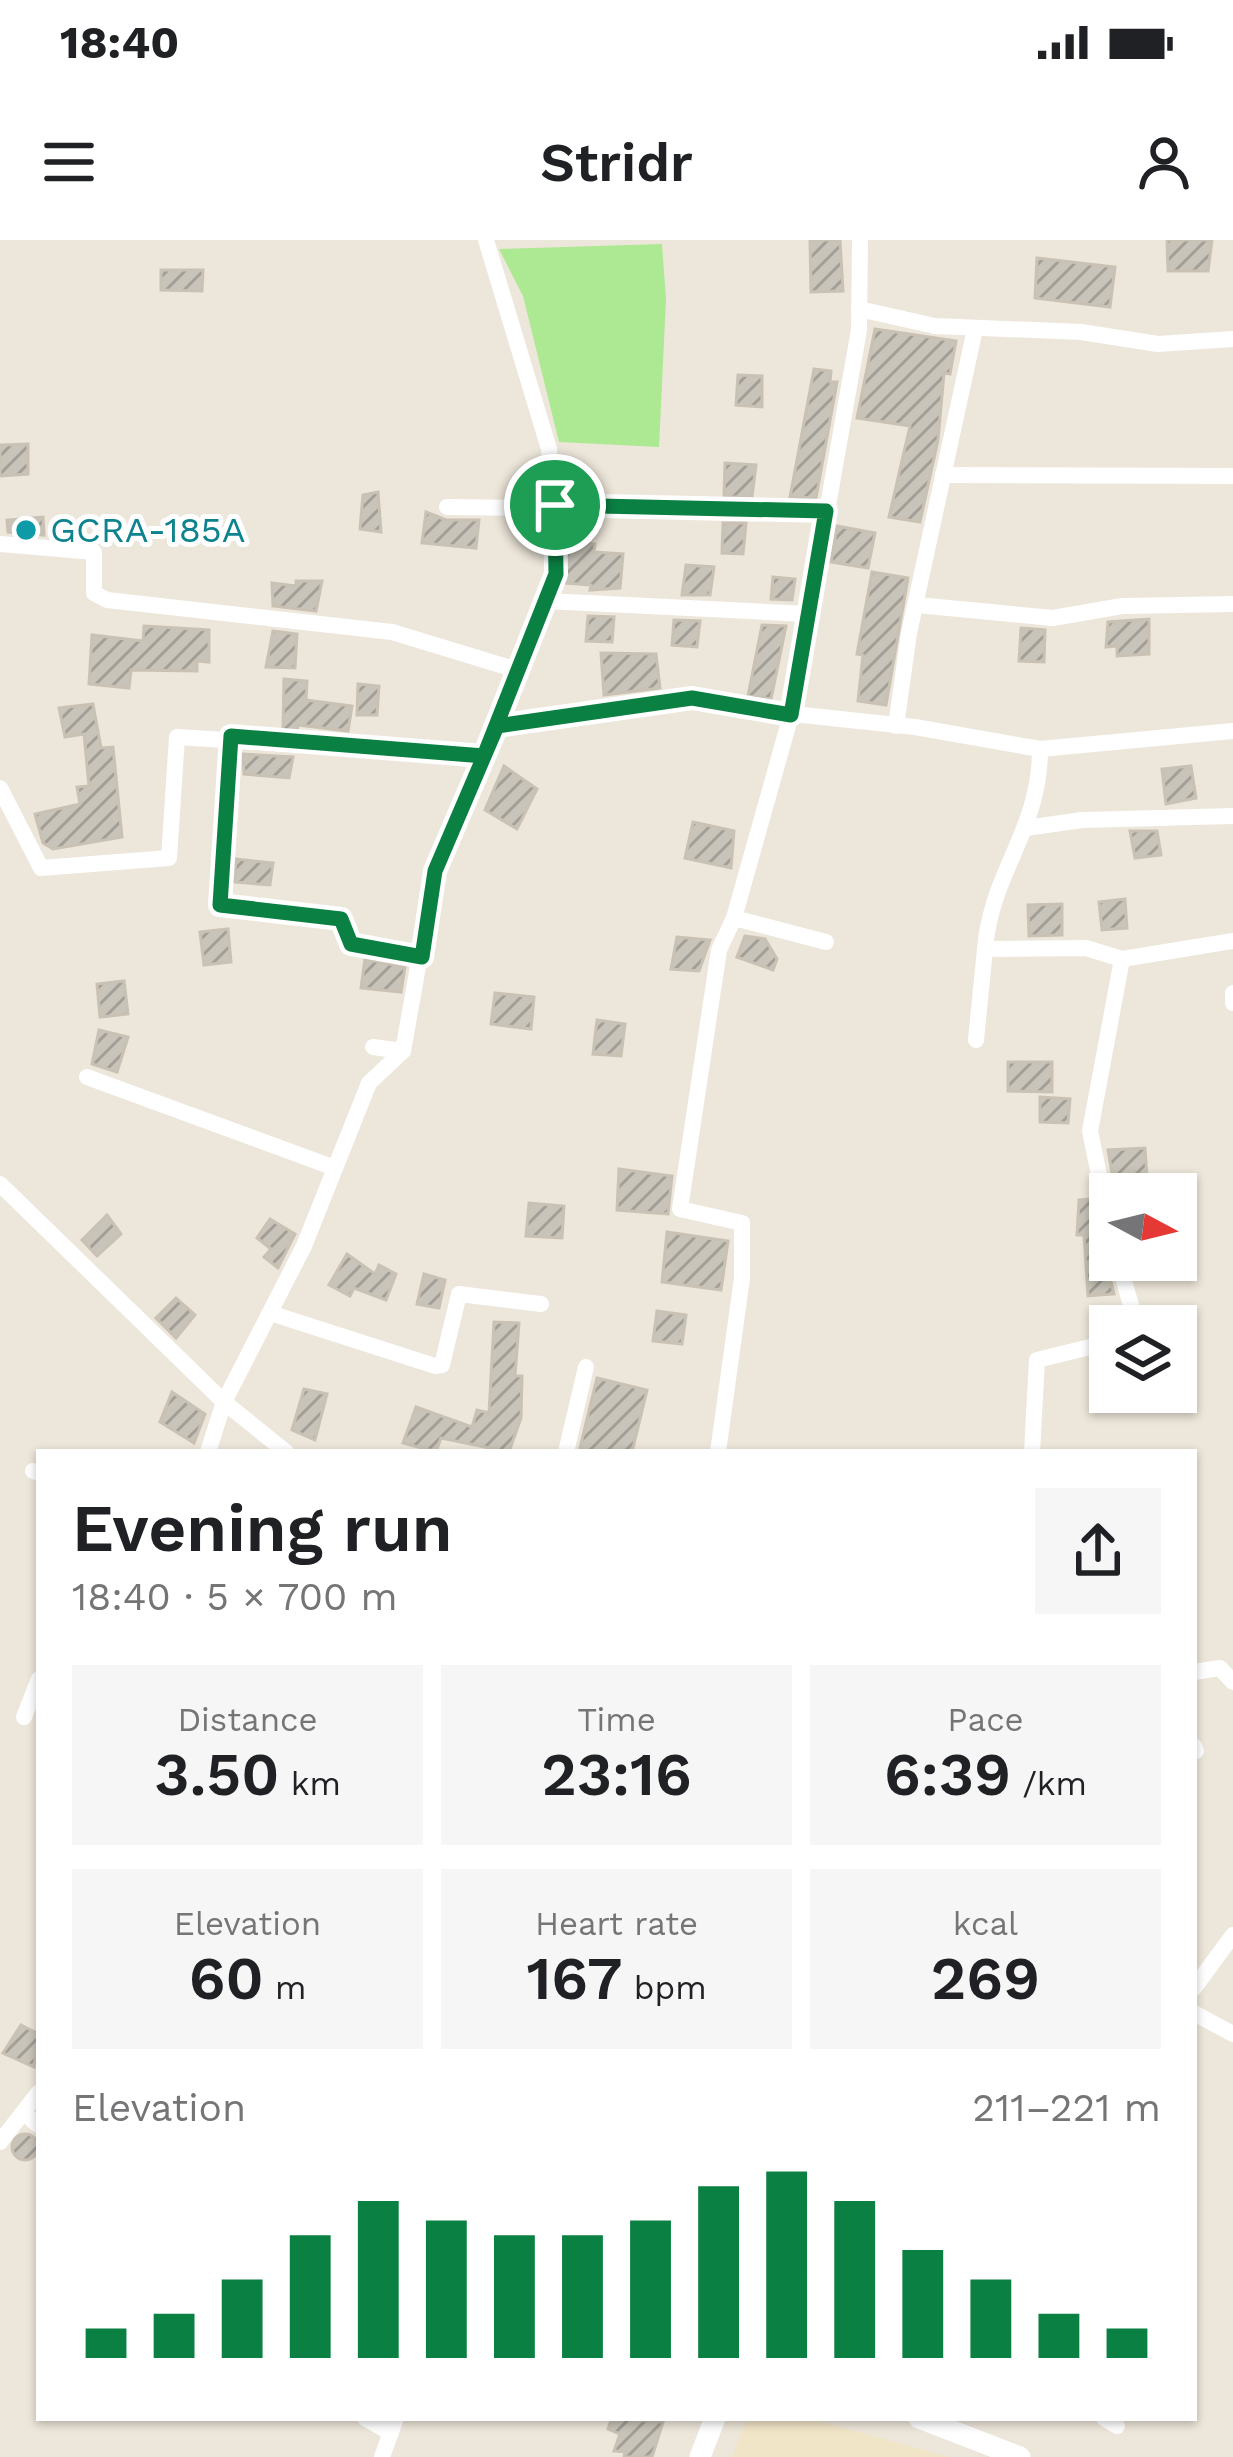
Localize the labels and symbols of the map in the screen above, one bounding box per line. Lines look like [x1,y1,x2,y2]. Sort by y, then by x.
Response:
pin [504,454,606,556]
place label: GCRA-185A [50,509,246,551]
marker: GCRA-185A [13,517,39,543]
north arrow [1089,1173,1197,1281]

